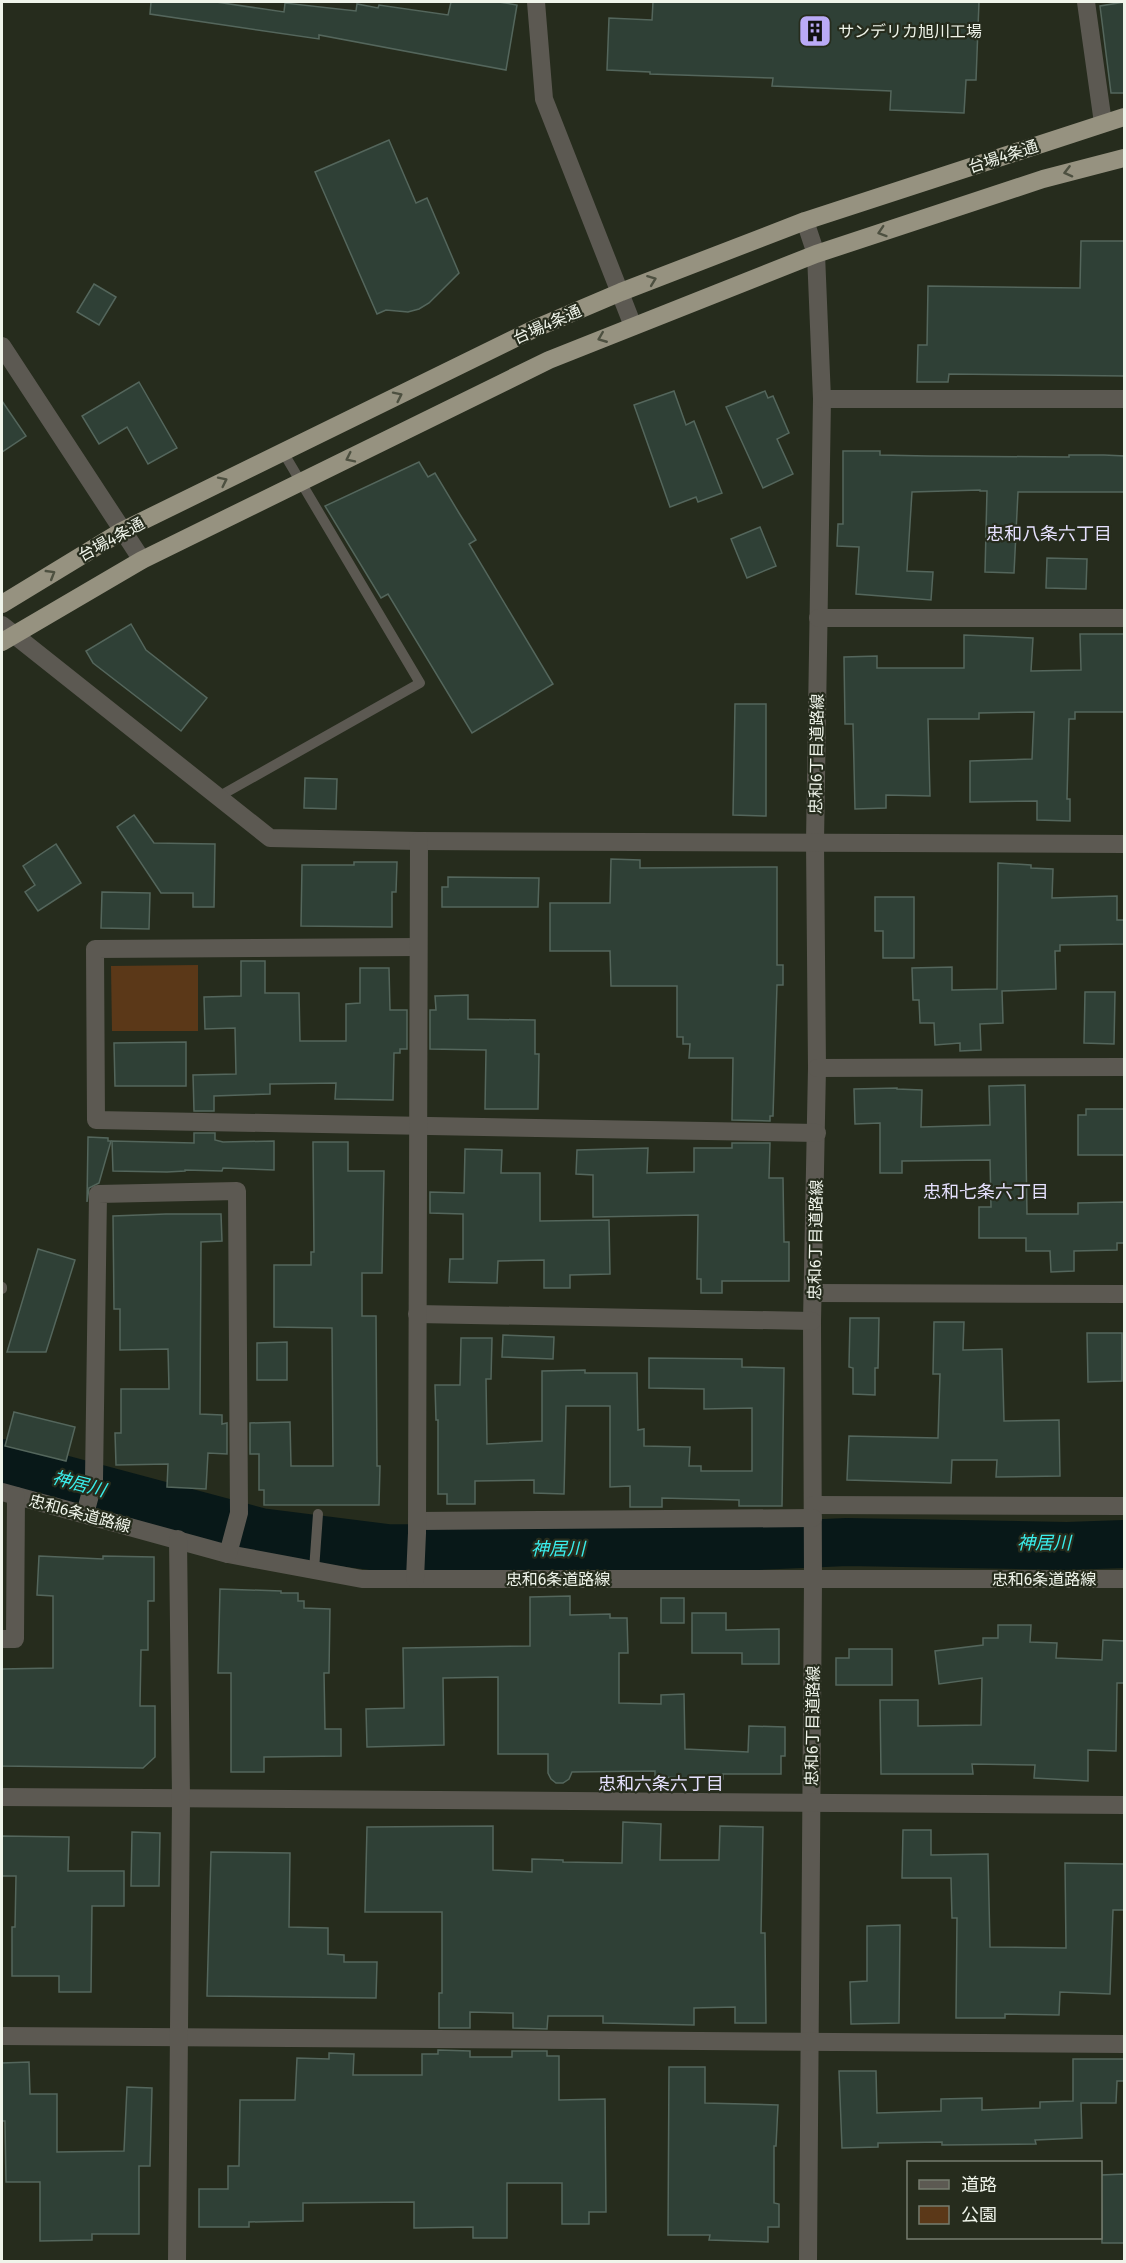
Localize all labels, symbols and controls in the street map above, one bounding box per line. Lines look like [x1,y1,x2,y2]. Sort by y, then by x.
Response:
building icon: サンデリカ旭川工場 [797,13,833,49]
place label: サンデリカ旭川工場 [838,22,982,41]
street label: 台場4条通 [966,136,1041,177]
one-way arrow [1063,165,1073,178]
one-way arrow [877,225,888,237]
one-way arrow [646,275,657,287]
street label: 台場4条通 [510,301,584,348]
one-way arrow [597,331,608,344]
one-way arrow [392,391,403,403]
one-way arrow [345,451,356,463]
one-way arrow [217,477,228,489]
street label: 台場4条通 [75,514,148,565]
district label: 忠和八条六丁目 [986,523,1112,545]
one-way arrow [45,569,55,581]
street label: 忠和6丁目道路線 [806,694,827,814]
street label: 忠和6丁目道路線 [805,1180,826,1300]
district label: 忠和七条六丁目 [923,1181,1049,1203]
water label: 神居川 [50,1466,110,1502]
street label: 忠和6条道路線 [27,1491,133,1536]
water label: 神居川 [1017,1532,1073,1554]
water label: 神居川 [531,1538,587,1560]
street label: 忠和6条道路線 [506,1570,610,1589]
street label: 忠和6条道路線 [992,1570,1096,1589]
street label: 忠和6丁目道路線 [802,1666,823,1786]
district label: 忠和六条六丁目 [598,1773,724,1795]
legend [907,2161,1102,2239]
text: 道路 [961,2174,997,2196]
text: 公園 [961,2204,997,2226]

